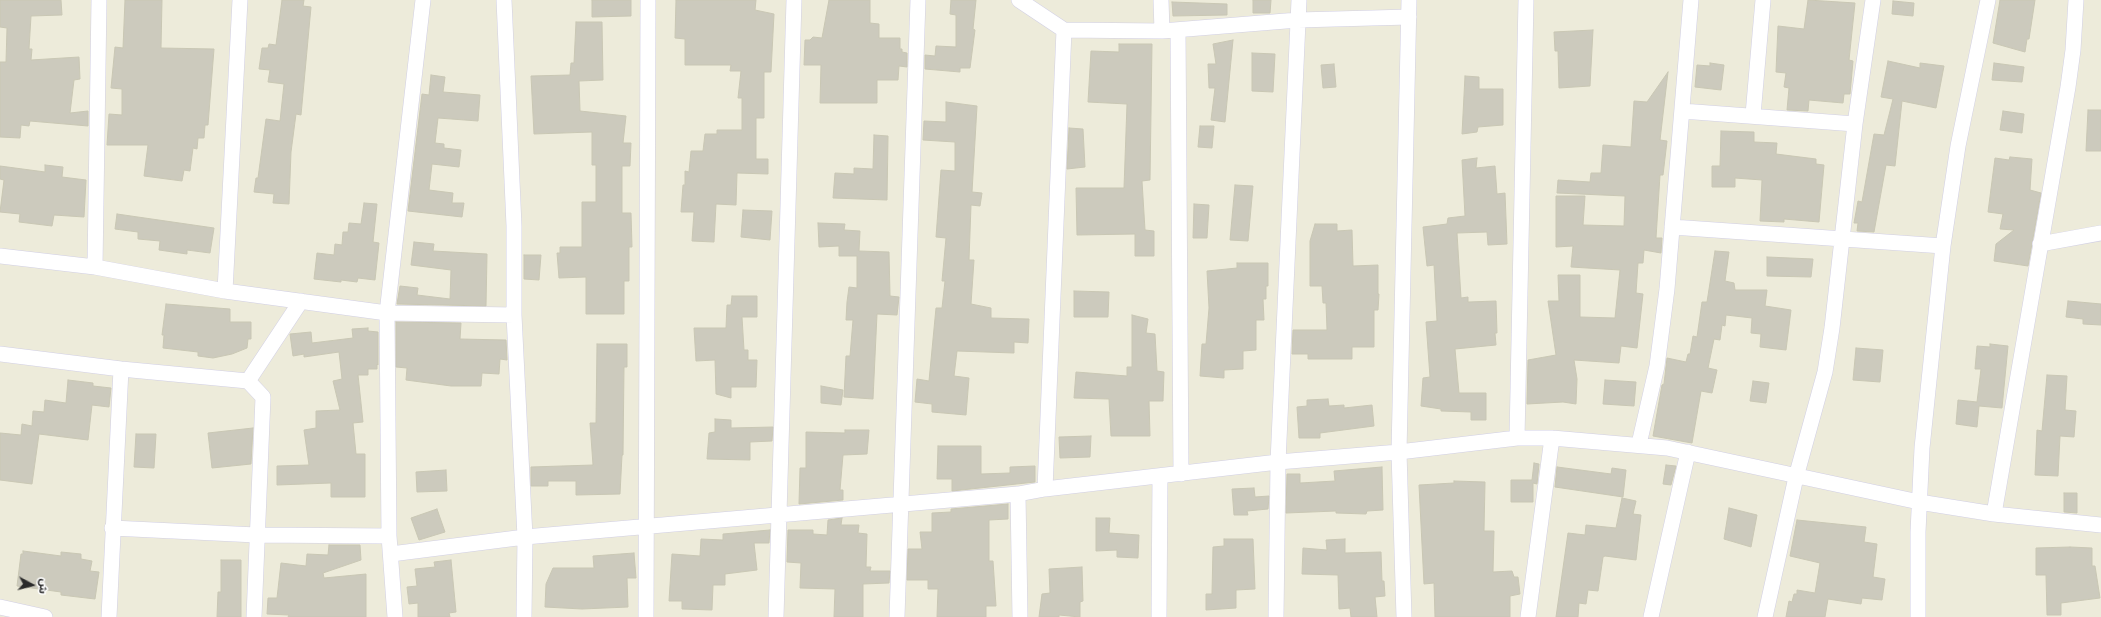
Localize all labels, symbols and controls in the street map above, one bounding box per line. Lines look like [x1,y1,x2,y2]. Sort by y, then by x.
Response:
north arrow [12,565,52,605]
text: ش [36,578,52,595]

